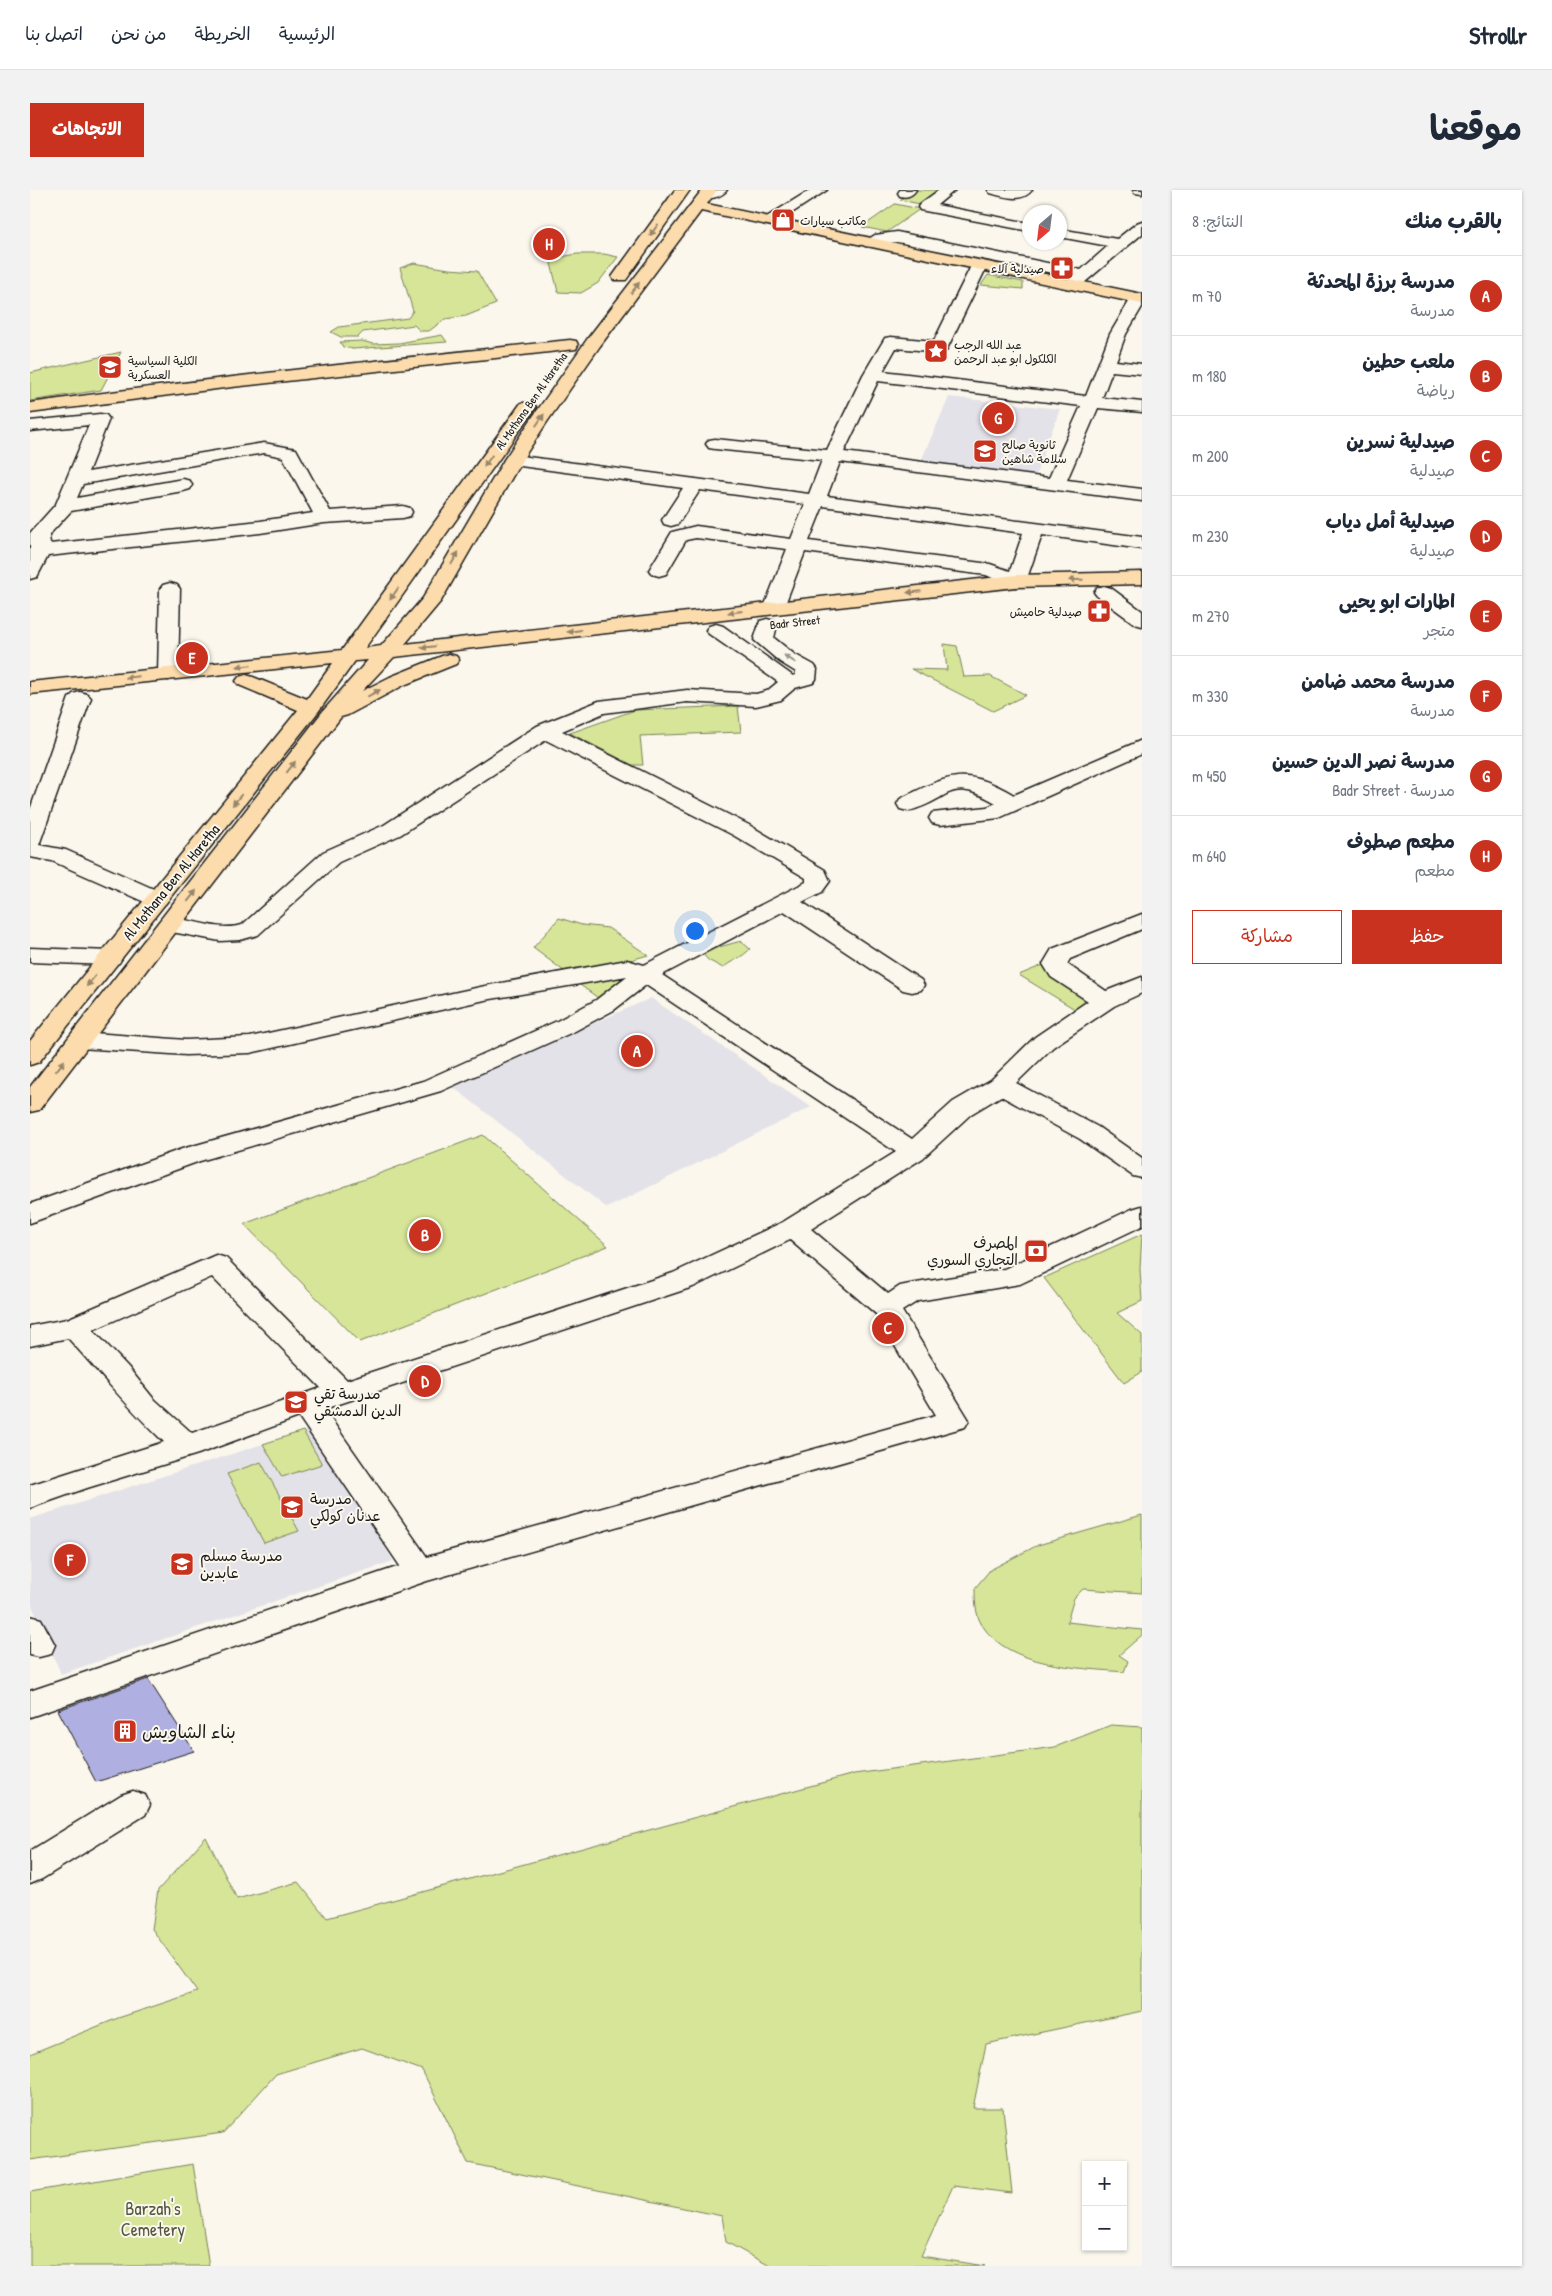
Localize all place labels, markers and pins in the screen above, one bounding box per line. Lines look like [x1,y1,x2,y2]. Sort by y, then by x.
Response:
shop icon: مكاتب سيارات [770,207,796,233]
place label: مكاتب سيارات [800,212,866,229]
pin: H [533,225,565,263]
pharmacy icon: صيدلية آلاء [1049,255,1075,281]
place label: صيدلية آلاء [991,260,1044,277]
place label: عبد الله الرجب الكلكول ابو عبد الرحمن [954,336,1057,367]
place icon: عبد الله الرجب الكلكول ابو عبد الرحمن [923,338,949,364]
place label: الكلية السياسية العسكرية [128,352,198,383]
school or university icon: الكلية السياسية العسكرية [97,354,123,380]
pin: G [982,399,1014,437]
place label: ثانوية صالح سلامة شاهين [1002,436,1067,467]
school or university icon: ثانوية صالح سلامة شاهين [972,438,998,464]
pharmacy icon: صيدلية حاميش [1086,598,1112,624]
place label: صيدلية حاميش [1010,603,1082,620]
pin: E [176,639,208,677]
pin: A [621,1032,653,1070]
pin: B [409,1216,441,1254]
place label: المصرف التجاري السوري [927,1232,1018,1271]
bank icon: المصرف التجاري السوري [1023,1238,1049,1264]
pin: C [872,1309,904,1347]
pin: D [409,1362,441,1400]
place label: مدرسة تقي الدين الدمشقي [314,1383,401,1424]
school or university icon: مدرسة تقي الدين الدمشقي [283,1389,309,1415]
place label: مدرسة عدنان كولكي [310,1488,381,1529]
school or university icon: مدرسة عدنان كولكي [279,1494,305,1520]
pin: F [54,1541,86,1579]
place label: مدرسة مسلم عابدين [200,1545,283,1583]
school or university icon: مدرسة مسلم عابدين [169,1551,195,1577]
building icon: بناء الشاويش [112,1718,138,1744]
place label: بناء الشاويش [142,1719,236,1744]

